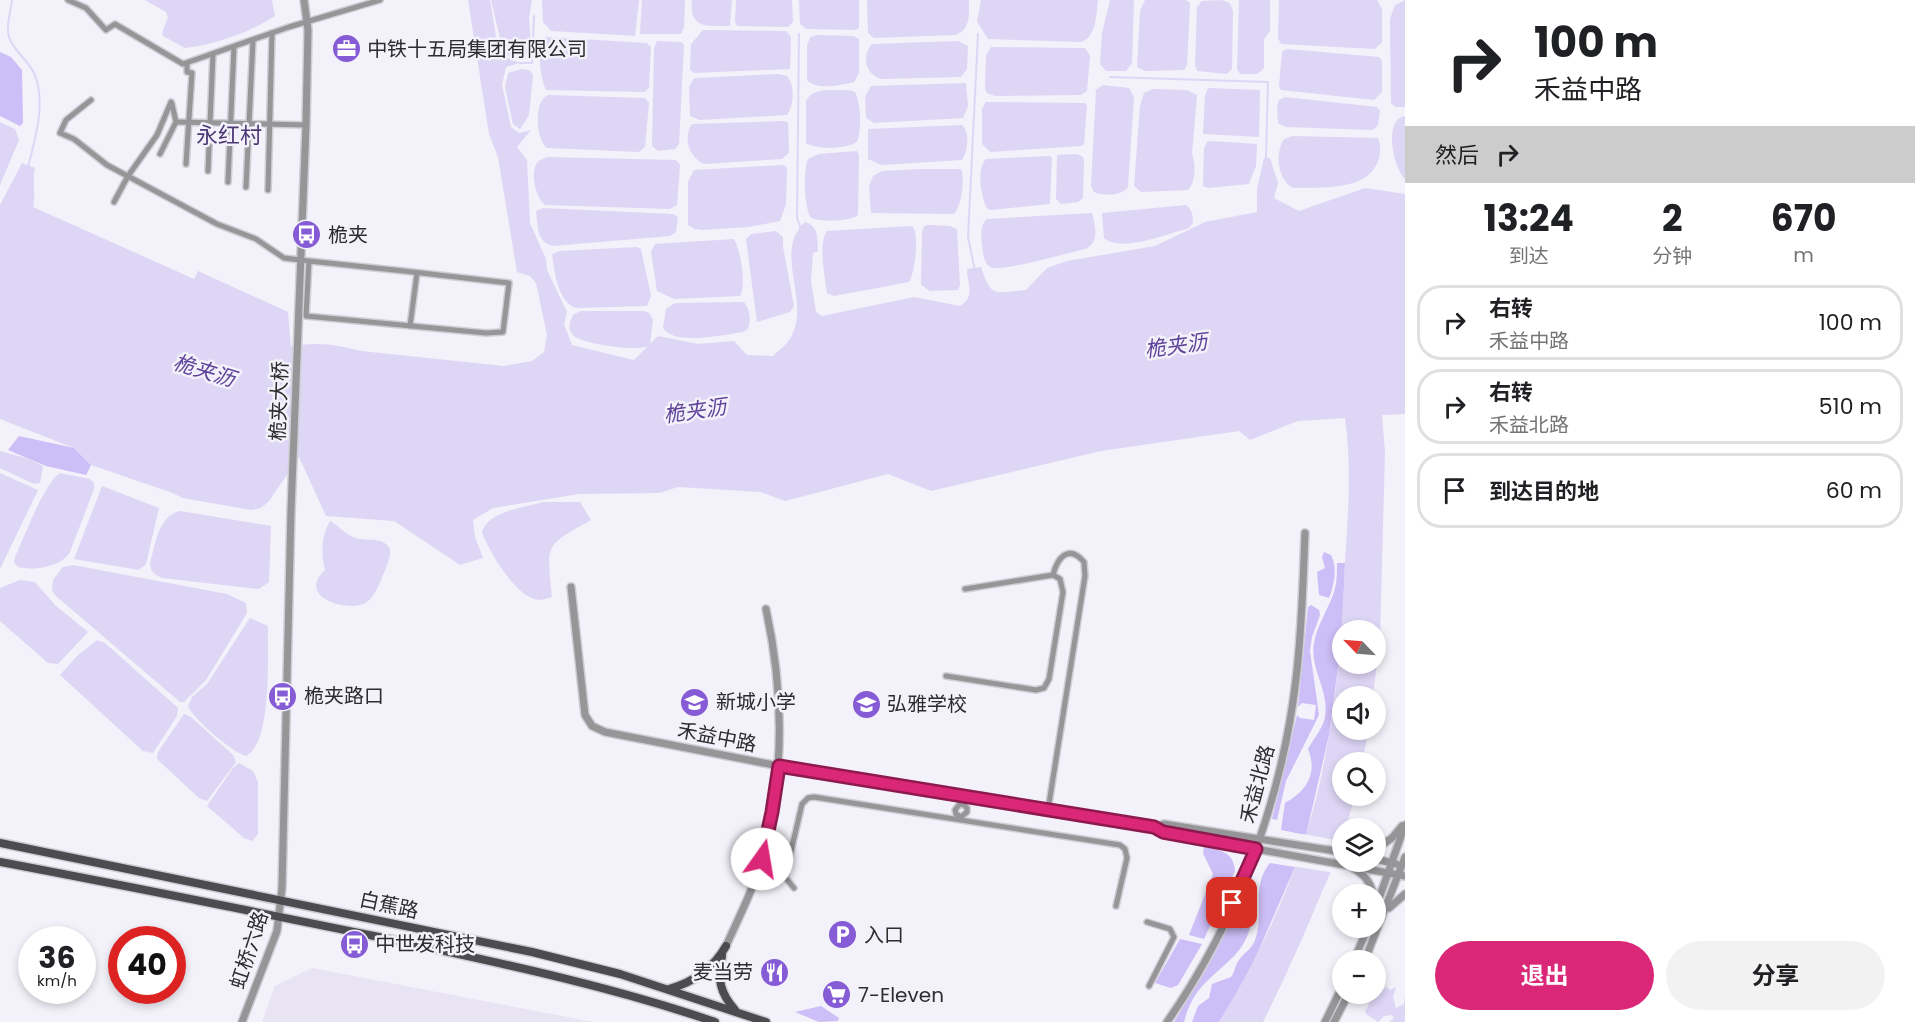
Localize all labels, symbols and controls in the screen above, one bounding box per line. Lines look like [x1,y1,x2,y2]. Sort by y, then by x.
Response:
text: 100 m [1534,13,1658,72]
icon: right [1435,24,1513,102]
office icon: 中铁十五局集团有限公司 [330,33,362,65]
place label: 中铁十五局集团有限公司 [367,35,587,63]
text: 禾益中路 [1534,71,1642,108]
district label: 永红村 [196,120,262,151]
icon: right [1491,138,1524,171]
text: 然后 [1435,140,1479,171]
text: 13:24 [1483,193,1574,244]
text: 2 [1662,193,1683,244]
text: 670 [1771,193,1837,244]
bus stop icon: 桅夹 [291,219,323,251]
place label: 桅夹 [328,221,368,249]
text: m [1793,241,1814,269]
text: 到达 [1509,242,1549,270]
text: 分钟 [1652,242,1692,270]
text: 右转 [1489,293,1533,324]
icon: right [1438,306,1471,339]
text: 100 m [1819,307,1882,338]
water label: 桅夹沥 [1143,326,1213,364]
text: 禾益中路 [1489,327,1569,355]
water label: 桅夹沥 [170,347,242,395]
street label: 桅夹大桥 [264,361,294,441]
text: 右转 [1489,377,1533,408]
icon: right [1438,390,1471,423]
water label: 桅夹沥 [662,391,732,429]
text: 510 m [1819,391,1882,422]
text: 禾益北路 [1489,411,1569,439]
icon: arrive [1438,474,1471,507]
text: 60 m [1826,475,1882,506]
text: 到达目的地 [1489,476,1599,507]
north arrow [1332,620,1386,674]
map controls [1332,620,1386,1004]
bus stop icon: 桅夹路口 [267,680,299,712]
place label: 桅夹路口 [304,682,384,710]
school or university icon: 新城小学 [679,686,711,718]
button: sound [1332,686,1386,740]
place label: 新城小学 [716,688,796,716]
school or university icon: 弘雅学校 [850,688,882,720]
place label: 弘雅学校 [887,690,967,718]
street label: 禾益中路 [675,716,759,758]
street label: 禾益北路 [1233,742,1281,826]
button: search [1332,752,1386,806]
button: layers [1332,818,1386,872]
position arrow [730,827,794,891]
pin [1206,877,1257,928]
button: + [1332,884,1386,938]
street label: 白蕉路 [357,885,421,925]
icon: arrive [1215,886,1248,919]
street label: 虹桥六路 [223,908,275,992]
parking icon: 入口 [827,919,859,951]
place label: 入口 [864,921,904,949]
speed limit sign: 40 [108,926,186,1004]
bus stop icon: 中世发科技 [338,928,370,960]
place label: 中世发科技 [375,930,475,958]
text: 36 [38,936,76,979]
button: 退出 [1435,941,1654,1010]
button: 分享 [1666,941,1885,1010]
button: − [1332,950,1386,1004]
restaurant icon: 麦当劳 [758,956,790,988]
place label: 麦当劳 [693,958,753,986]
text: km/h [37,970,77,991]
supermarket icon: 7-Eleven [821,979,853,1011]
place label: 7-Eleven [858,981,944,1009]

